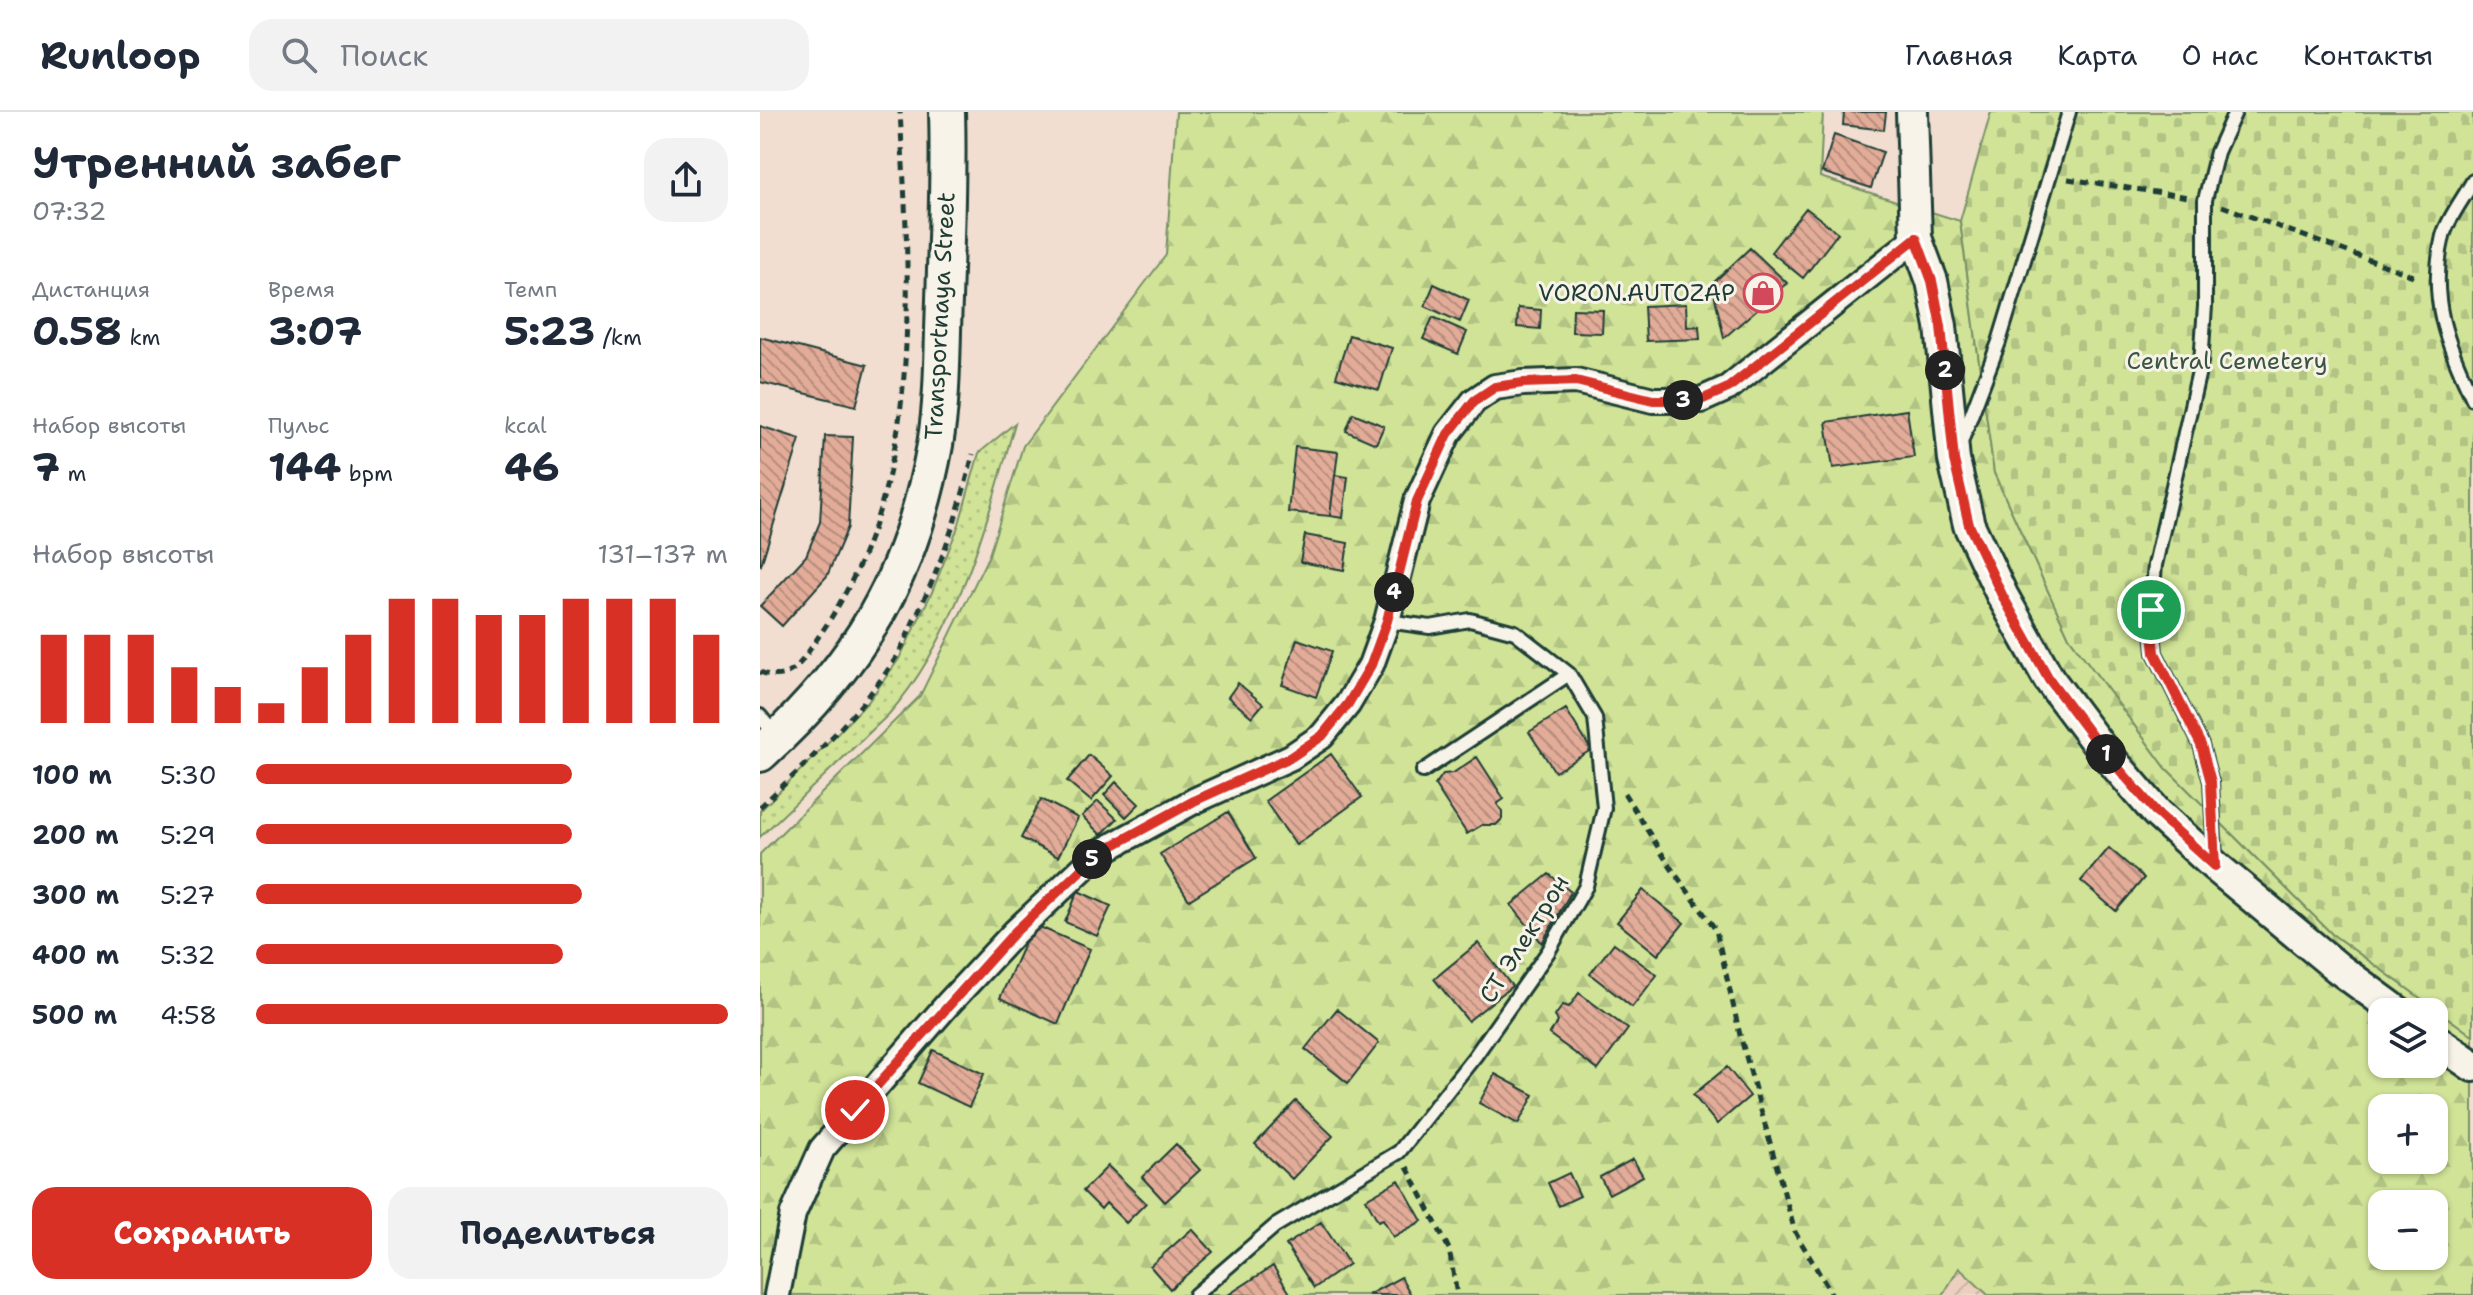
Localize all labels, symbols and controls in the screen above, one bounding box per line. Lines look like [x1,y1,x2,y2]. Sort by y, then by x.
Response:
search box [249,19,809,91]
text: Runloop [40,30,201,81]
icon: search [277,33,321,77]
text: Поиск [341,35,428,76]
text: Главная [1905,36,2013,74]
text: Карта [2057,36,2137,74]
text: О нас [2181,36,2259,74]
text: Контакты [2303,36,2433,74]
text: Утренний забег [32,133,401,192]
button: share [644,138,728,222]
street label: Transportnaya Street [918,191,962,441]
text: 07:32 [32,193,106,228]
shop icon: VORON.AUTOZAP [1742,272,1784,314]
text: Дистанция [32,275,150,304]
text: Время [268,275,335,304]
text: Темп [504,275,557,304]
place label: VORON.AUTOZAP [1538,277,1735,309]
text: 0.58 [32,304,122,358]
text: 3:07 [268,304,362,358]
text: 5:23 [504,304,595,358]
text: km [122,323,161,352]
text: /km [595,323,642,352]
park label: Central Cemetery [2126,345,2328,377]
pin: 2 [1925,350,1965,390]
text: 2 [1937,355,1953,384]
pin: 3 [1663,380,1703,420]
text: 3 [1675,385,1691,414]
text: Набор высоты [32,411,186,440]
text: Пульс [268,411,330,440]
text: kcal [504,411,547,440]
text: 7 [32,440,60,494]
text: 144 [268,440,341,494]
text: 46 [504,440,560,494]
text: m [60,459,86,488]
text: bpm [341,459,393,488]
text: Набор высоты [32,536,214,571]
text: 131–137 m [597,536,728,571]
pin: 4 [1374,572,1414,612]
pin [2117,576,2185,644]
text: 4 [1386,577,1402,606]
icon: arrive [2129,588,2173,632]
pin: 1 [2086,734,2126,774]
text: 1 [2101,739,2111,768]
text: 100 m [32,757,112,792]
text: 5:30 [160,757,217,792]
text: 200 m [32,817,119,852]
text: 5:29 [160,817,216,852]
pin: 5 [1072,839,1112,879]
text: 5 [1085,844,1099,873]
street label: СТ Электрон [1472,869,1576,1009]
text: 300 m [32,877,119,912]
text: 5:27 [160,877,215,912]
text: 400 m [32,937,119,972]
text: 5:32 [160,937,215,972]
text: 500 m [32,997,117,1032]
text: 4:58 [160,997,217,1032]
map controls [2368,998,2448,1270]
button: layers [2368,998,2448,1078]
pin [821,1076,889,1144]
icon: check [833,1088,877,1132]
button: + [2368,1094,2448,1174]
button: Сохранить [32,1187,372,1279]
button: Поделиться [388,1187,728,1279]
button: − [2368,1190,2448,1270]

